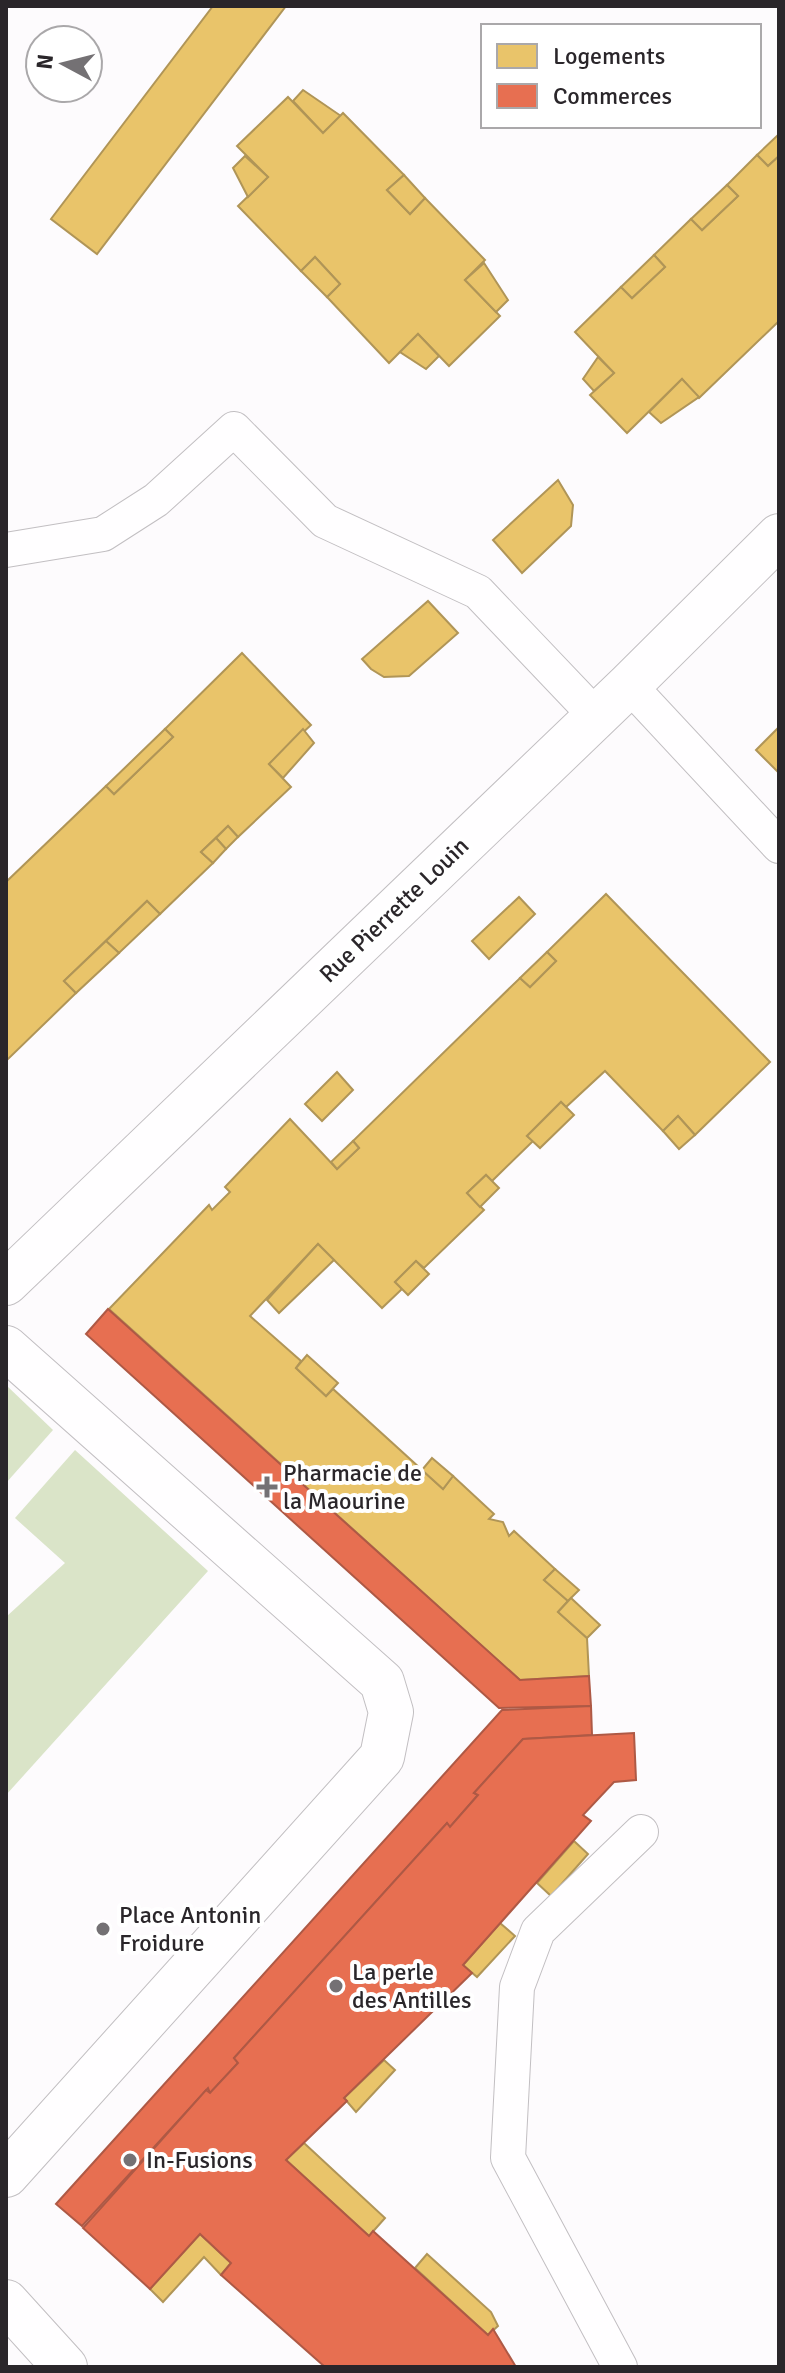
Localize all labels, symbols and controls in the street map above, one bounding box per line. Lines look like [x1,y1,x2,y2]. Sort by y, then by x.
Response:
north arrow [24,24,104,104]
legend [481,24,761,128]
text: Logements [553,41,665,71]
text: N [30,52,59,71]
text: Commerces [553,81,672,111]
street label: Rue Pierrette Louin [313,831,475,989]
place label: Pharmacie de la Maourine [283,1458,422,1516]
marker: Pharmacie de la Maourine [258,1478,276,1496]
place label: Place Antonin Froidure [119,1900,261,1958]
marker: Place Antonin Froidure [94,1920,112,1938]
place label: La perle des Antilles [352,1957,471,2015]
marker: La perle des Antilles [327,1977,345,1995]
place label: In-Fusions [146,2145,253,2175]
marker: In-Fusions [121,2151,139,2169]

